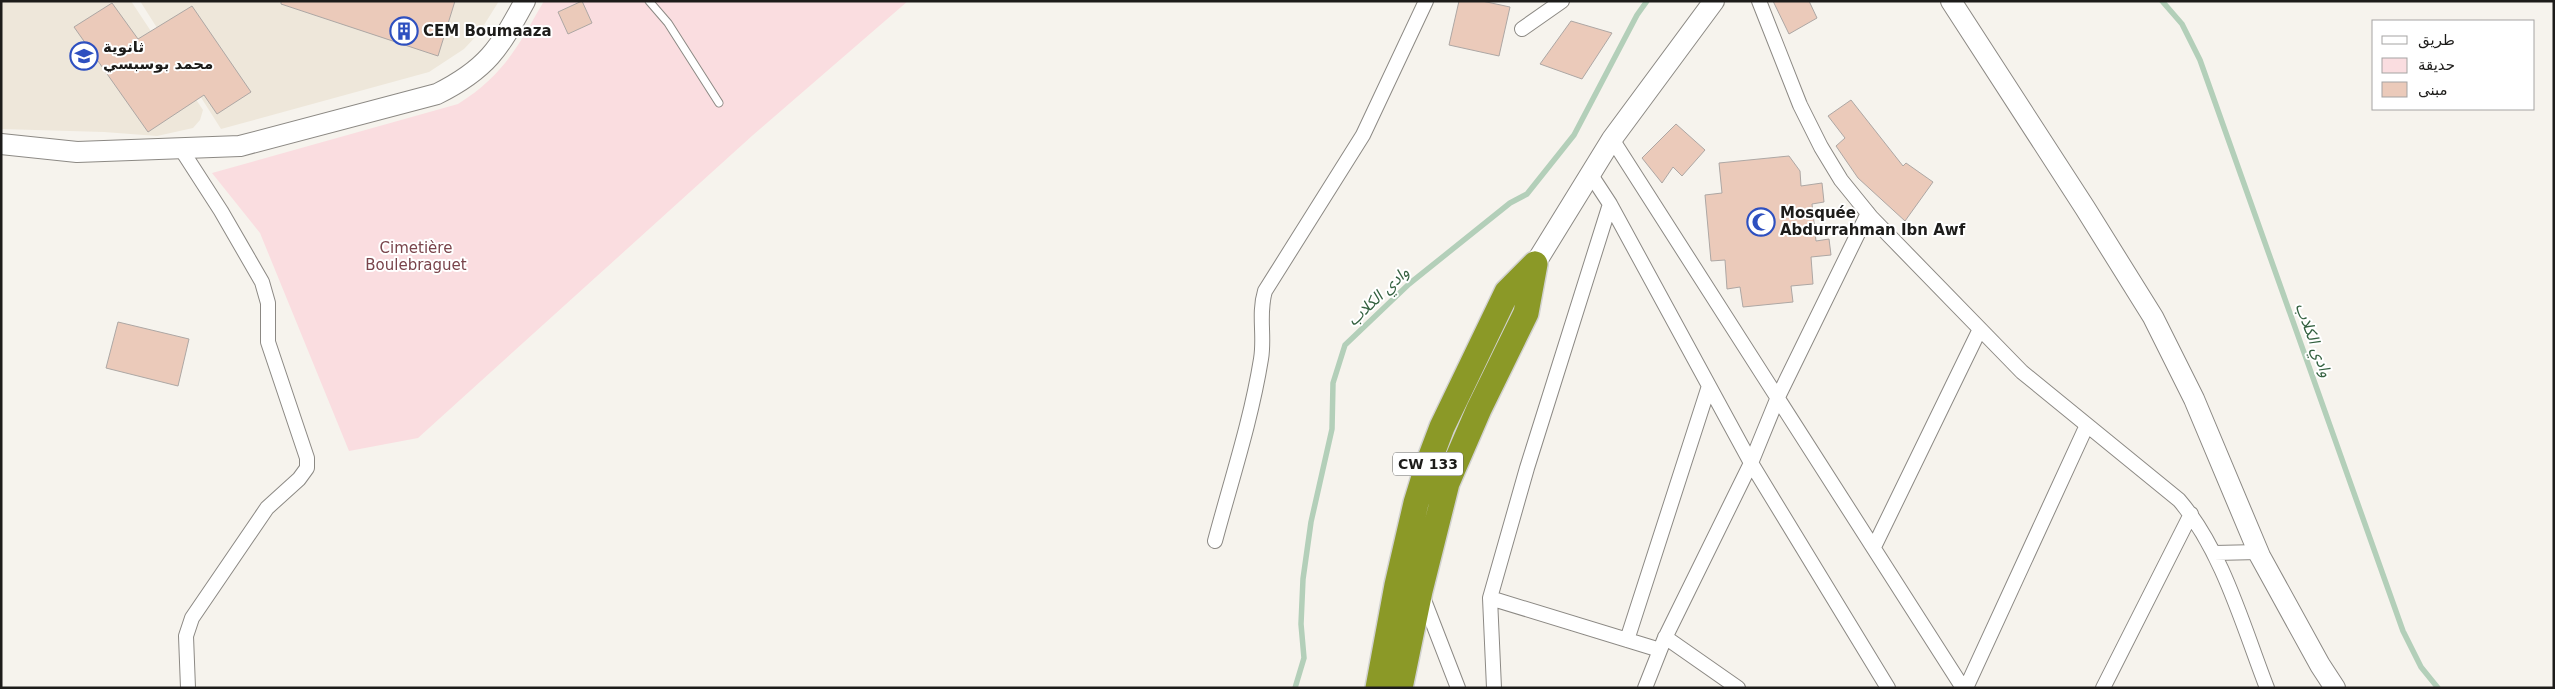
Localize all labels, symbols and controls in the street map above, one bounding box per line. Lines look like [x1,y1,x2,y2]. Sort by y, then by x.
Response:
building icon: CEM Boumaaza [389,16,419,46]
legend [2372,20,2535,110]
place label: CEM Boumaaza [423,22,552,40]
text: طريق [2418,31,2455,49]
place label: ثانوية محمد بوسبسي [103,38,213,73]
school or university icon: ثانوية محمد بوسبسي [69,41,99,71]
text: حديقة [2418,56,2455,74]
text: مبنى [2418,81,2448,99]
place label: Mosquée Abdurrahman Ibn Awf [1780,204,1966,239]
mosque icon: Mosquée Abdurrahman Ibn Awf [1746,207,1776,237]
park label: Cimetière Boulebraguet [365,239,467,274]
water label: وادي الكلاب [1343,263,1415,332]
water label: وادي الكلاب [2288,300,2336,381]
road number: CW 133 [1393,452,1463,476]

